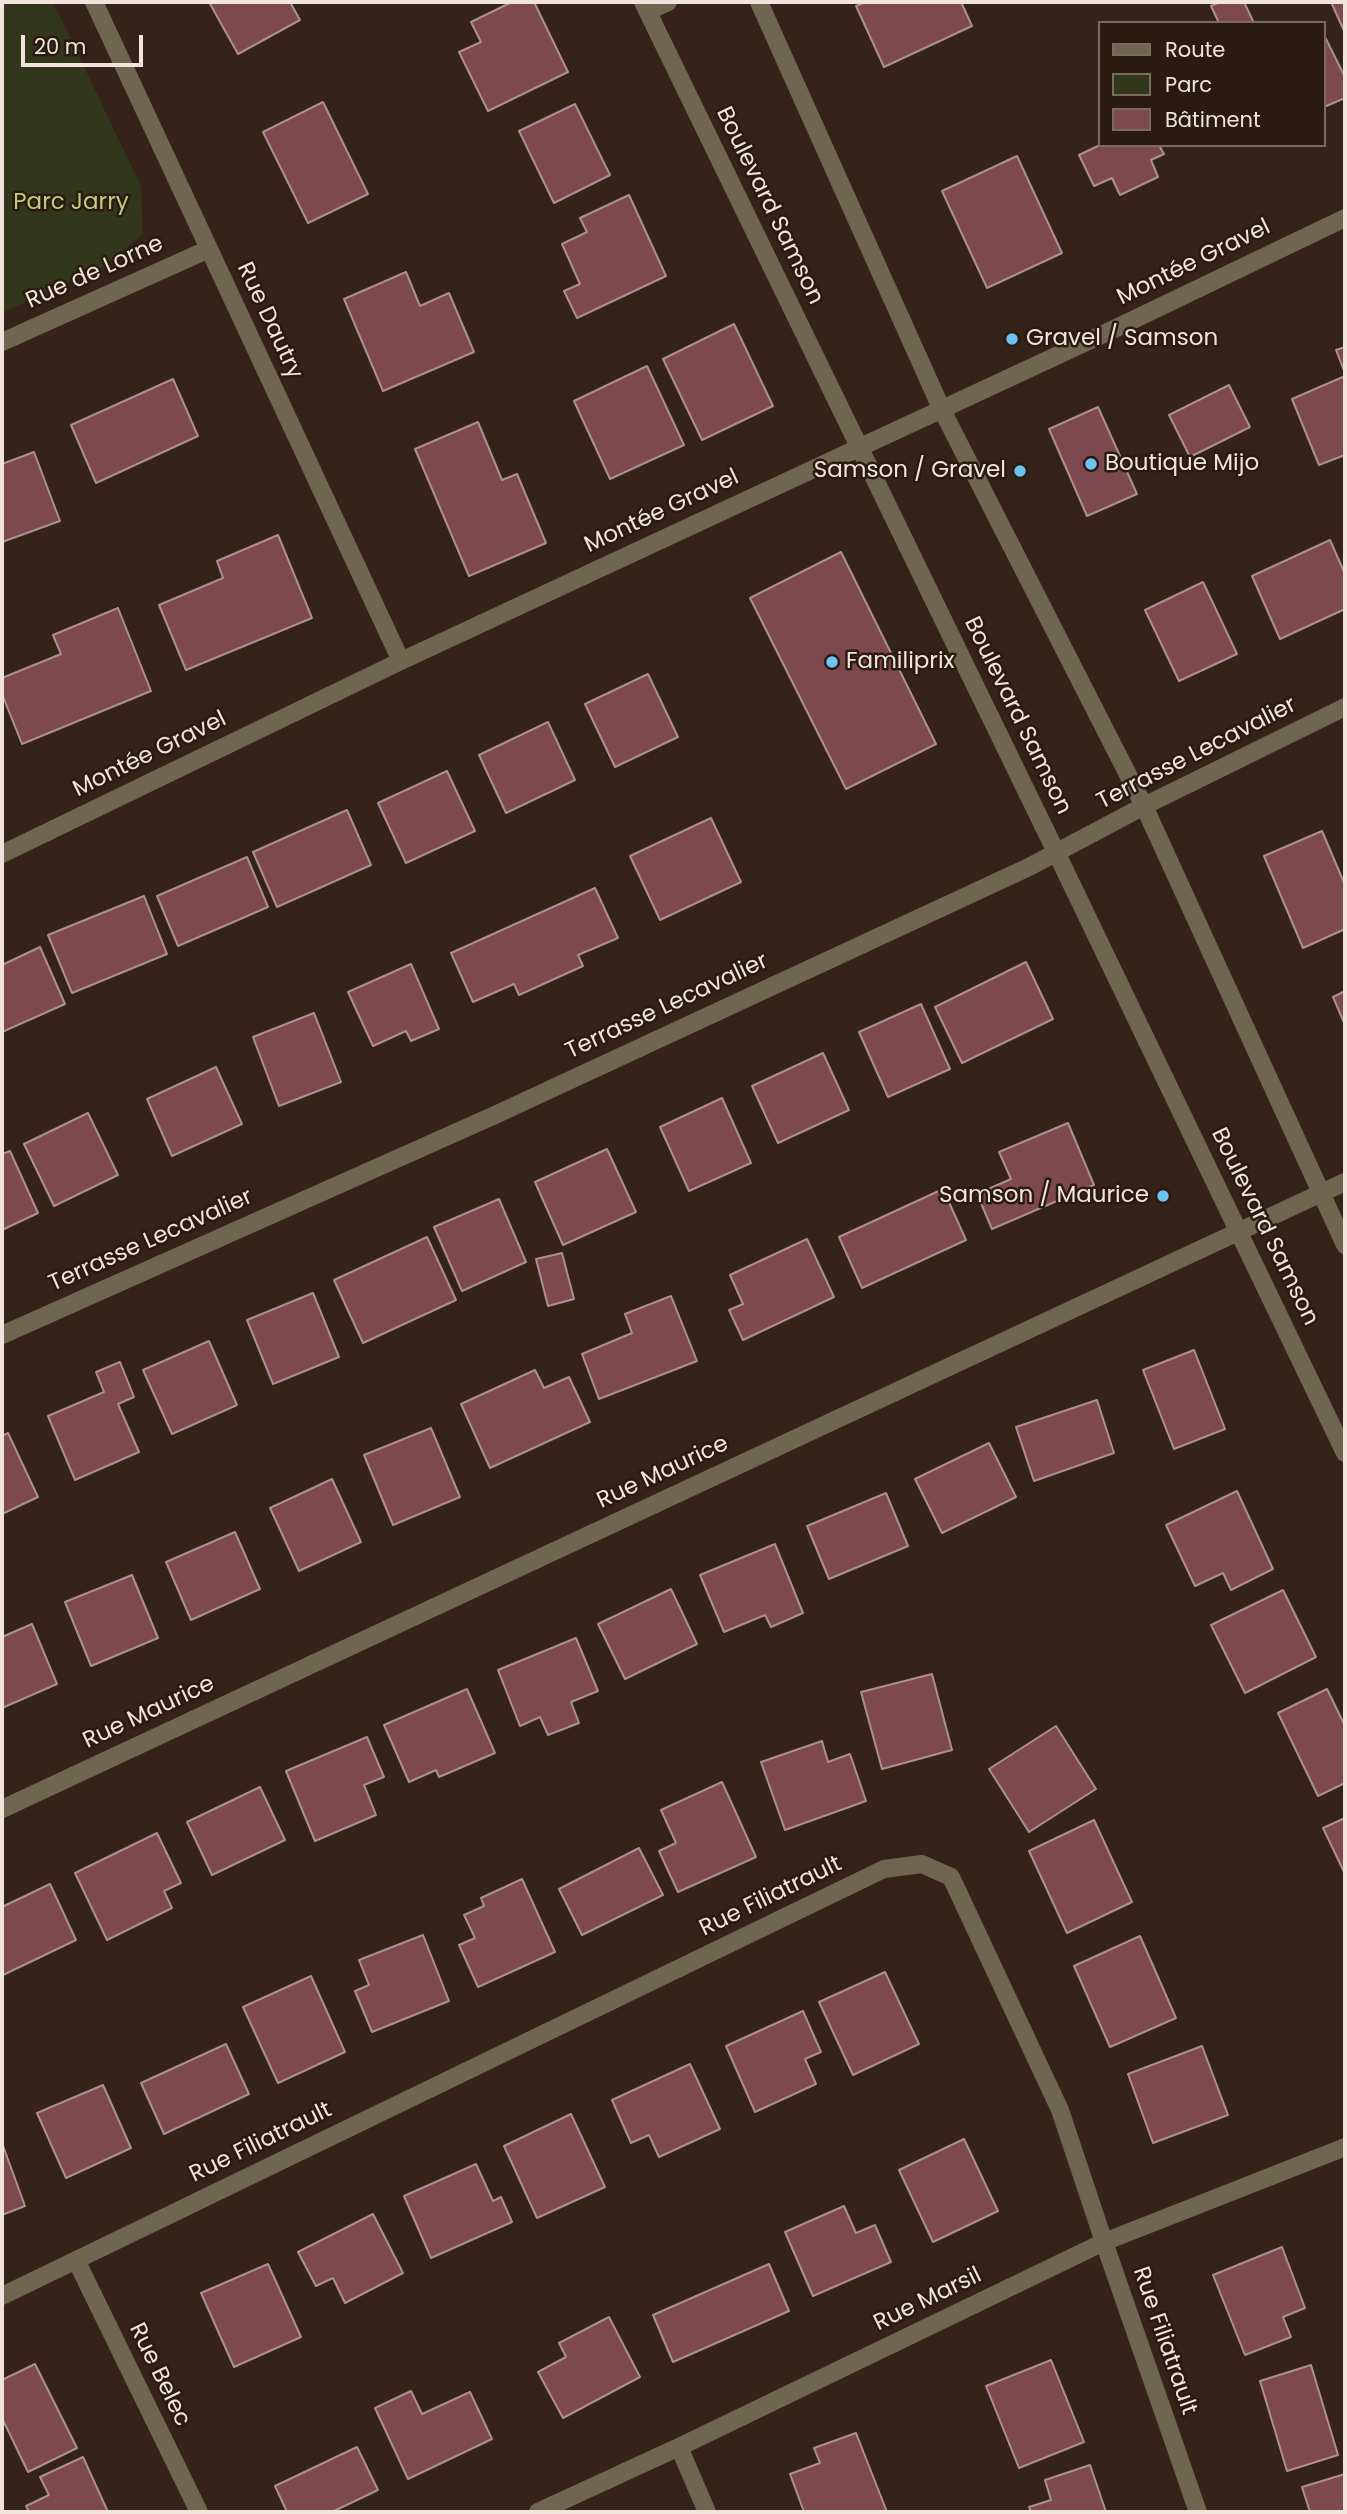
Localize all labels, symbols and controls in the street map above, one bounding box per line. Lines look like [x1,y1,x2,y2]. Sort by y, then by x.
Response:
scale bar [24,21,147,65]
legend [1098,21,1326,147]
text: 20 m [34,32,87,61]
text: Route [1165,35,1225,64]
text: Parc [1165,70,1212,99]
street label: Boulevard Samson [709,103,829,309]
text: Bâtiment [1165,105,1261,134]
park label: Parc Jarry [13,189,129,217]
street label: Montée Gravel [1113,214,1275,312]
street label: Rue de Lorne [22,230,168,316]
street label: Rue Dautry [230,258,308,384]
place label: Gravel / Samson [1026,325,1218,353]
marker: Gravel / Samson [1004,331,1020,347]
place label: Boutique Mijo [1105,450,1259,478]
marker: Boutique Mijo [1083,456,1099,472]
place label: Samson / Gravel [814,457,1006,485]
marker: Samson / Gravel [1012,463,1028,479]
street label: Montée Gravel [580,464,744,560]
street label: Boulevard Samson [957,613,1077,819]
place label: Familiprix [846,648,955,676]
marker: Familiprix [824,654,840,670]
street label: Terrasse Lecavalier [1093,692,1301,816]
street label: Montée Gravel [69,706,231,804]
street label: Terrasse Lecavalier [561,948,773,1066]
street label: Boulevard Samson [1204,1124,1324,1330]
place label: Samson / Maurice [939,1182,1149,1210]
street label: Terrasse Lecavalier [45,1184,257,1298]
marker: Samson / Maurice [1155,1188,1171,1204]
street label: Rue Maurice [593,1431,733,1515]
street label: Rue Maurice [79,1671,219,1755]
street label: Rue Filiatrault [696,1851,846,1943]
street label: Rue Filiatrault [186,2097,336,2189]
street label: Rue Marsil [870,2262,986,2338]
street label: Rue Filiatrault [1126,2263,1202,2419]
street label: Rue Belec [122,2319,196,2431]

